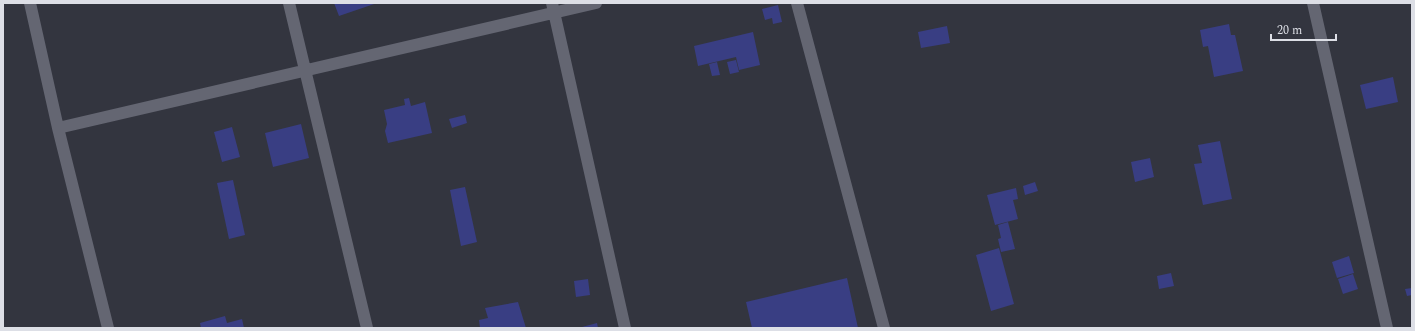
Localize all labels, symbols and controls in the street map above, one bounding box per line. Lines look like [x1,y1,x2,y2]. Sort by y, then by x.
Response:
scale bar [1271,16,1336,42]
text: 20 m [1277,21,1302,40]

